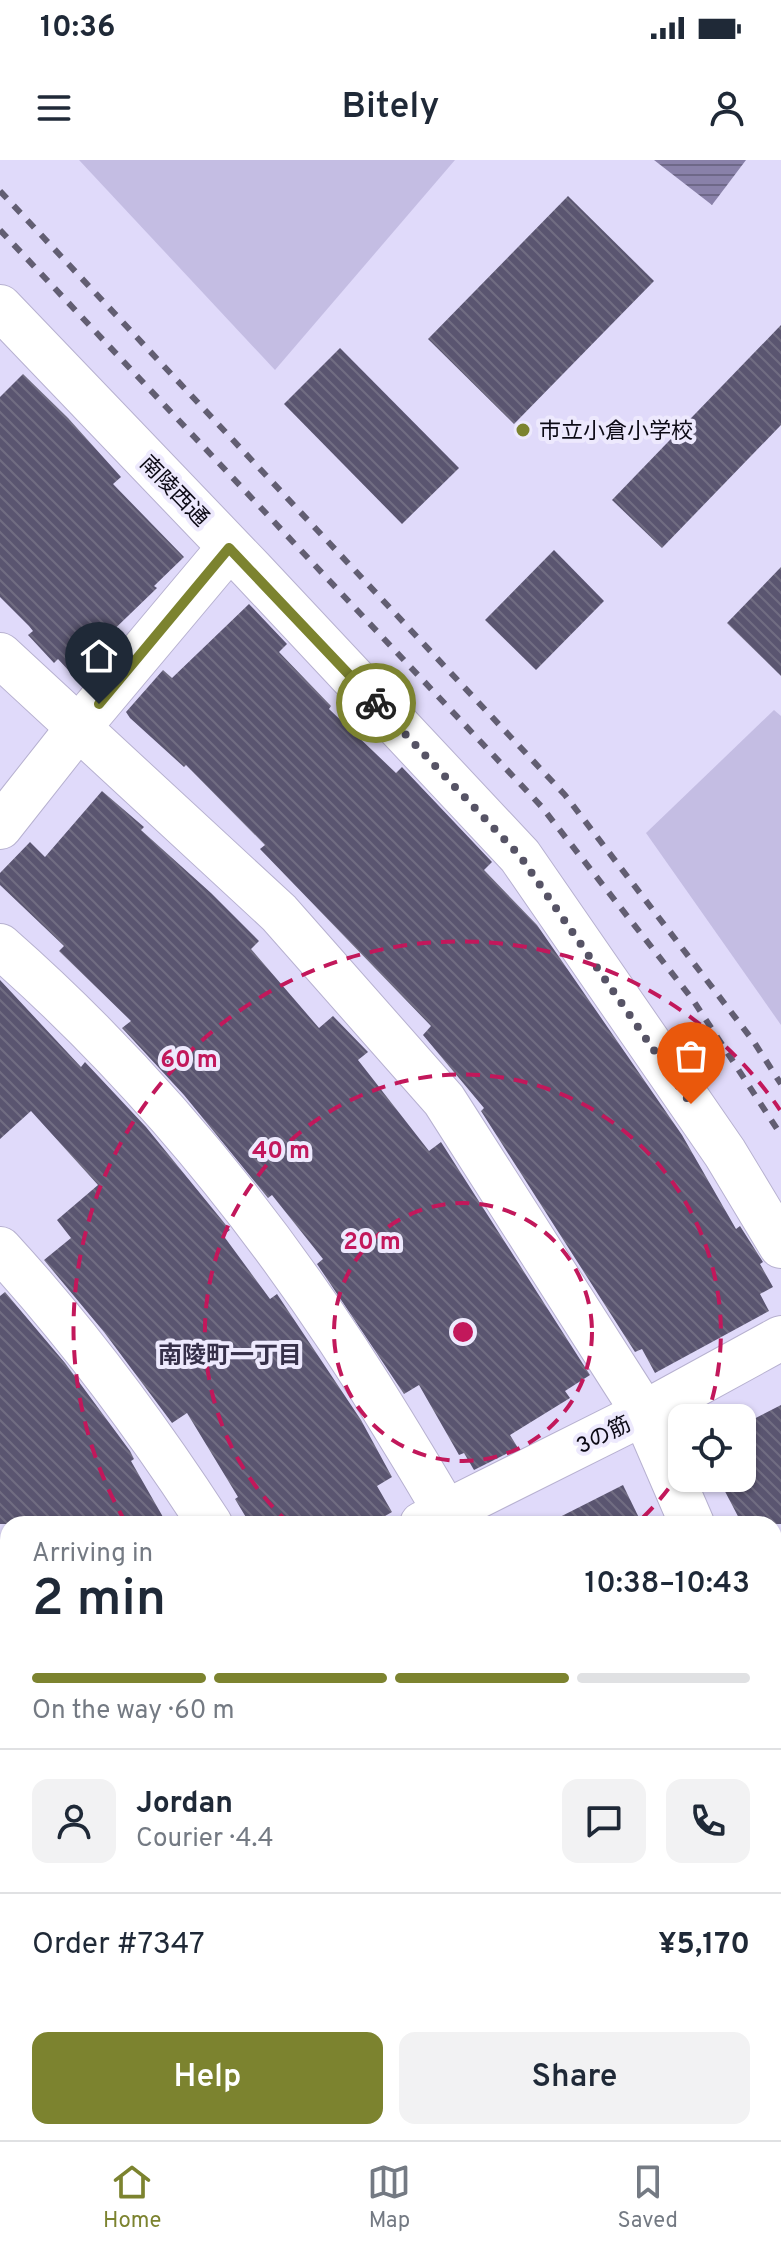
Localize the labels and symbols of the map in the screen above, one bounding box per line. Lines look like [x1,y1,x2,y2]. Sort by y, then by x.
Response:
place label: 市立小倉小学校 [539,419,693,446]
marker: 市立小倉小学校 [514,421,532,439]
street label: 南陵西通 [133,451,213,533]
pin [65,622,133,704]
courier [336,663,416,743]
pin [657,1022,725,1104]
text: 60 m [160,1046,218,1076]
text: 40 m [252,1137,310,1167]
text: 20 m [343,1228,401,1258]
centre of rings [449,1318,477,1346]
district label: 南陵町一丁目 [158,1342,302,1372]
street label: 3の筋 [572,1412,636,1461]

